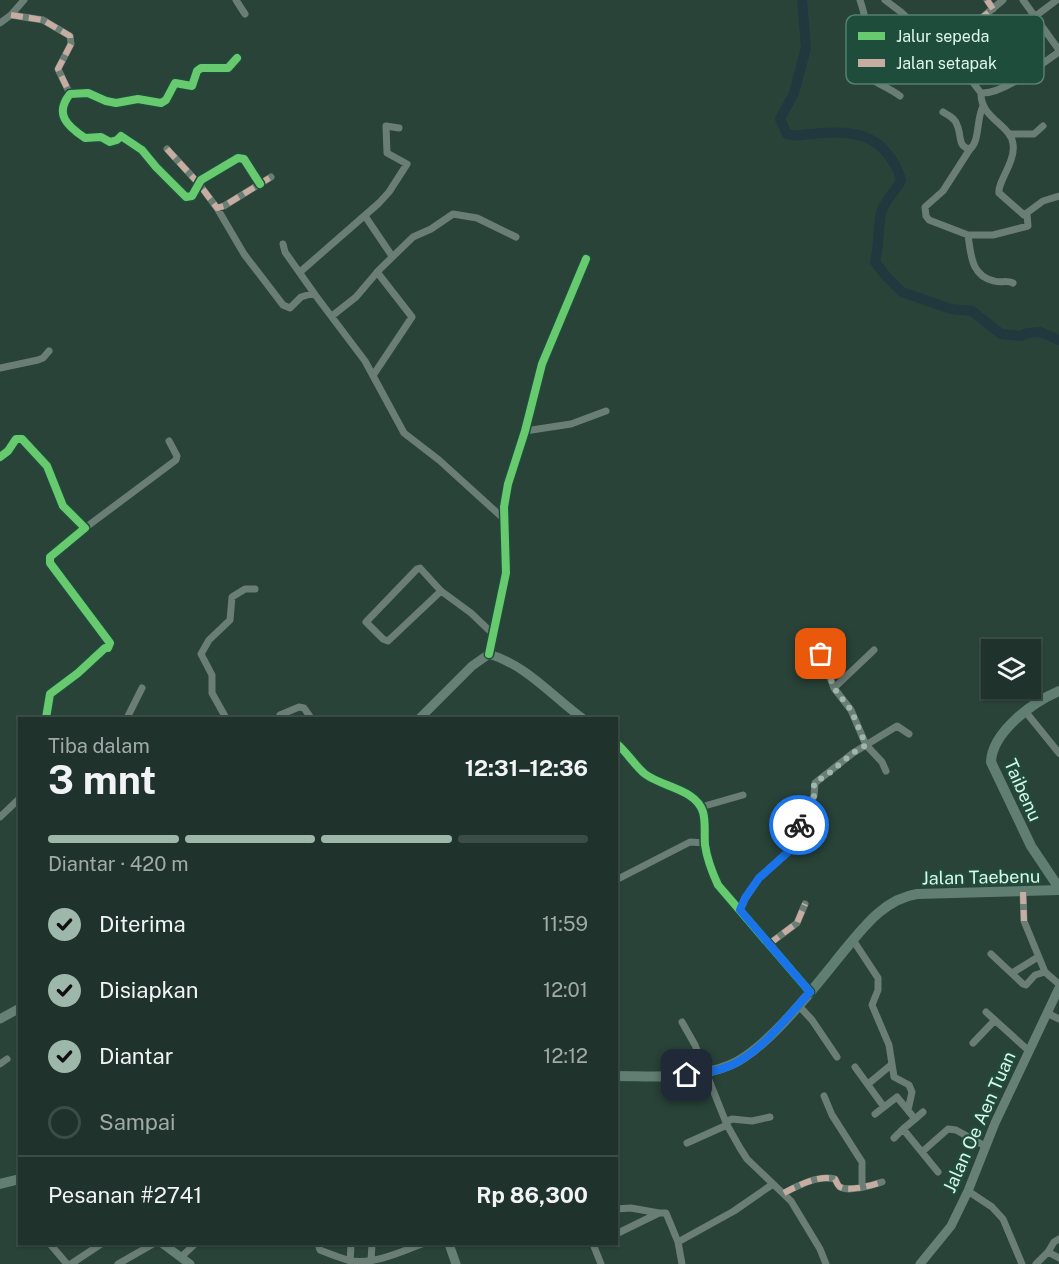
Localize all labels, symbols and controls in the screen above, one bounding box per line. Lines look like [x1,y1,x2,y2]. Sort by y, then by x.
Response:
legend [846,15,1044,84]
text: Jalur sepeda [896,27,989,46]
text: Jalan setapak [896,54,997,73]
pin [795,628,846,679]
icon: bag [804,637,837,670]
map controls [981,639,1041,699]
button: layers [981,639,1041,699]
text: Tiba dalam [48,734,150,758]
text: 12:31–12:36 [465,755,588,781]
street label: Taibenu [1000,756,1046,824]
text: 3 mnt [48,757,156,803]
courier [769,795,829,855]
icon: bike [783,809,816,842]
text: Diantar · 420 m [48,852,189,876]
street label: Jalan Taebenu [922,865,1040,889]
icon: check [48,908,81,941]
text: Diterima [99,911,186,937]
text: 11:59 [542,912,588,936]
icon: check [48,974,81,1007]
text: Disiapkan [99,977,198,1003]
text: 12:01 [543,978,588,1002]
icon: check [48,1040,81,1073]
text: Diantar [99,1043,173,1069]
text: 12:12 [543,1044,588,1068]
street label: Jalan Oe Aen Tuan [938,1048,1020,1196]
pin [661,1049,712,1100]
icon: home [670,1058,703,1091]
text: Sampai [99,1109,175,1135]
text: Pesanan #2741 [48,1182,202,1208]
text: Rp 86,300 [476,1182,588,1208]

